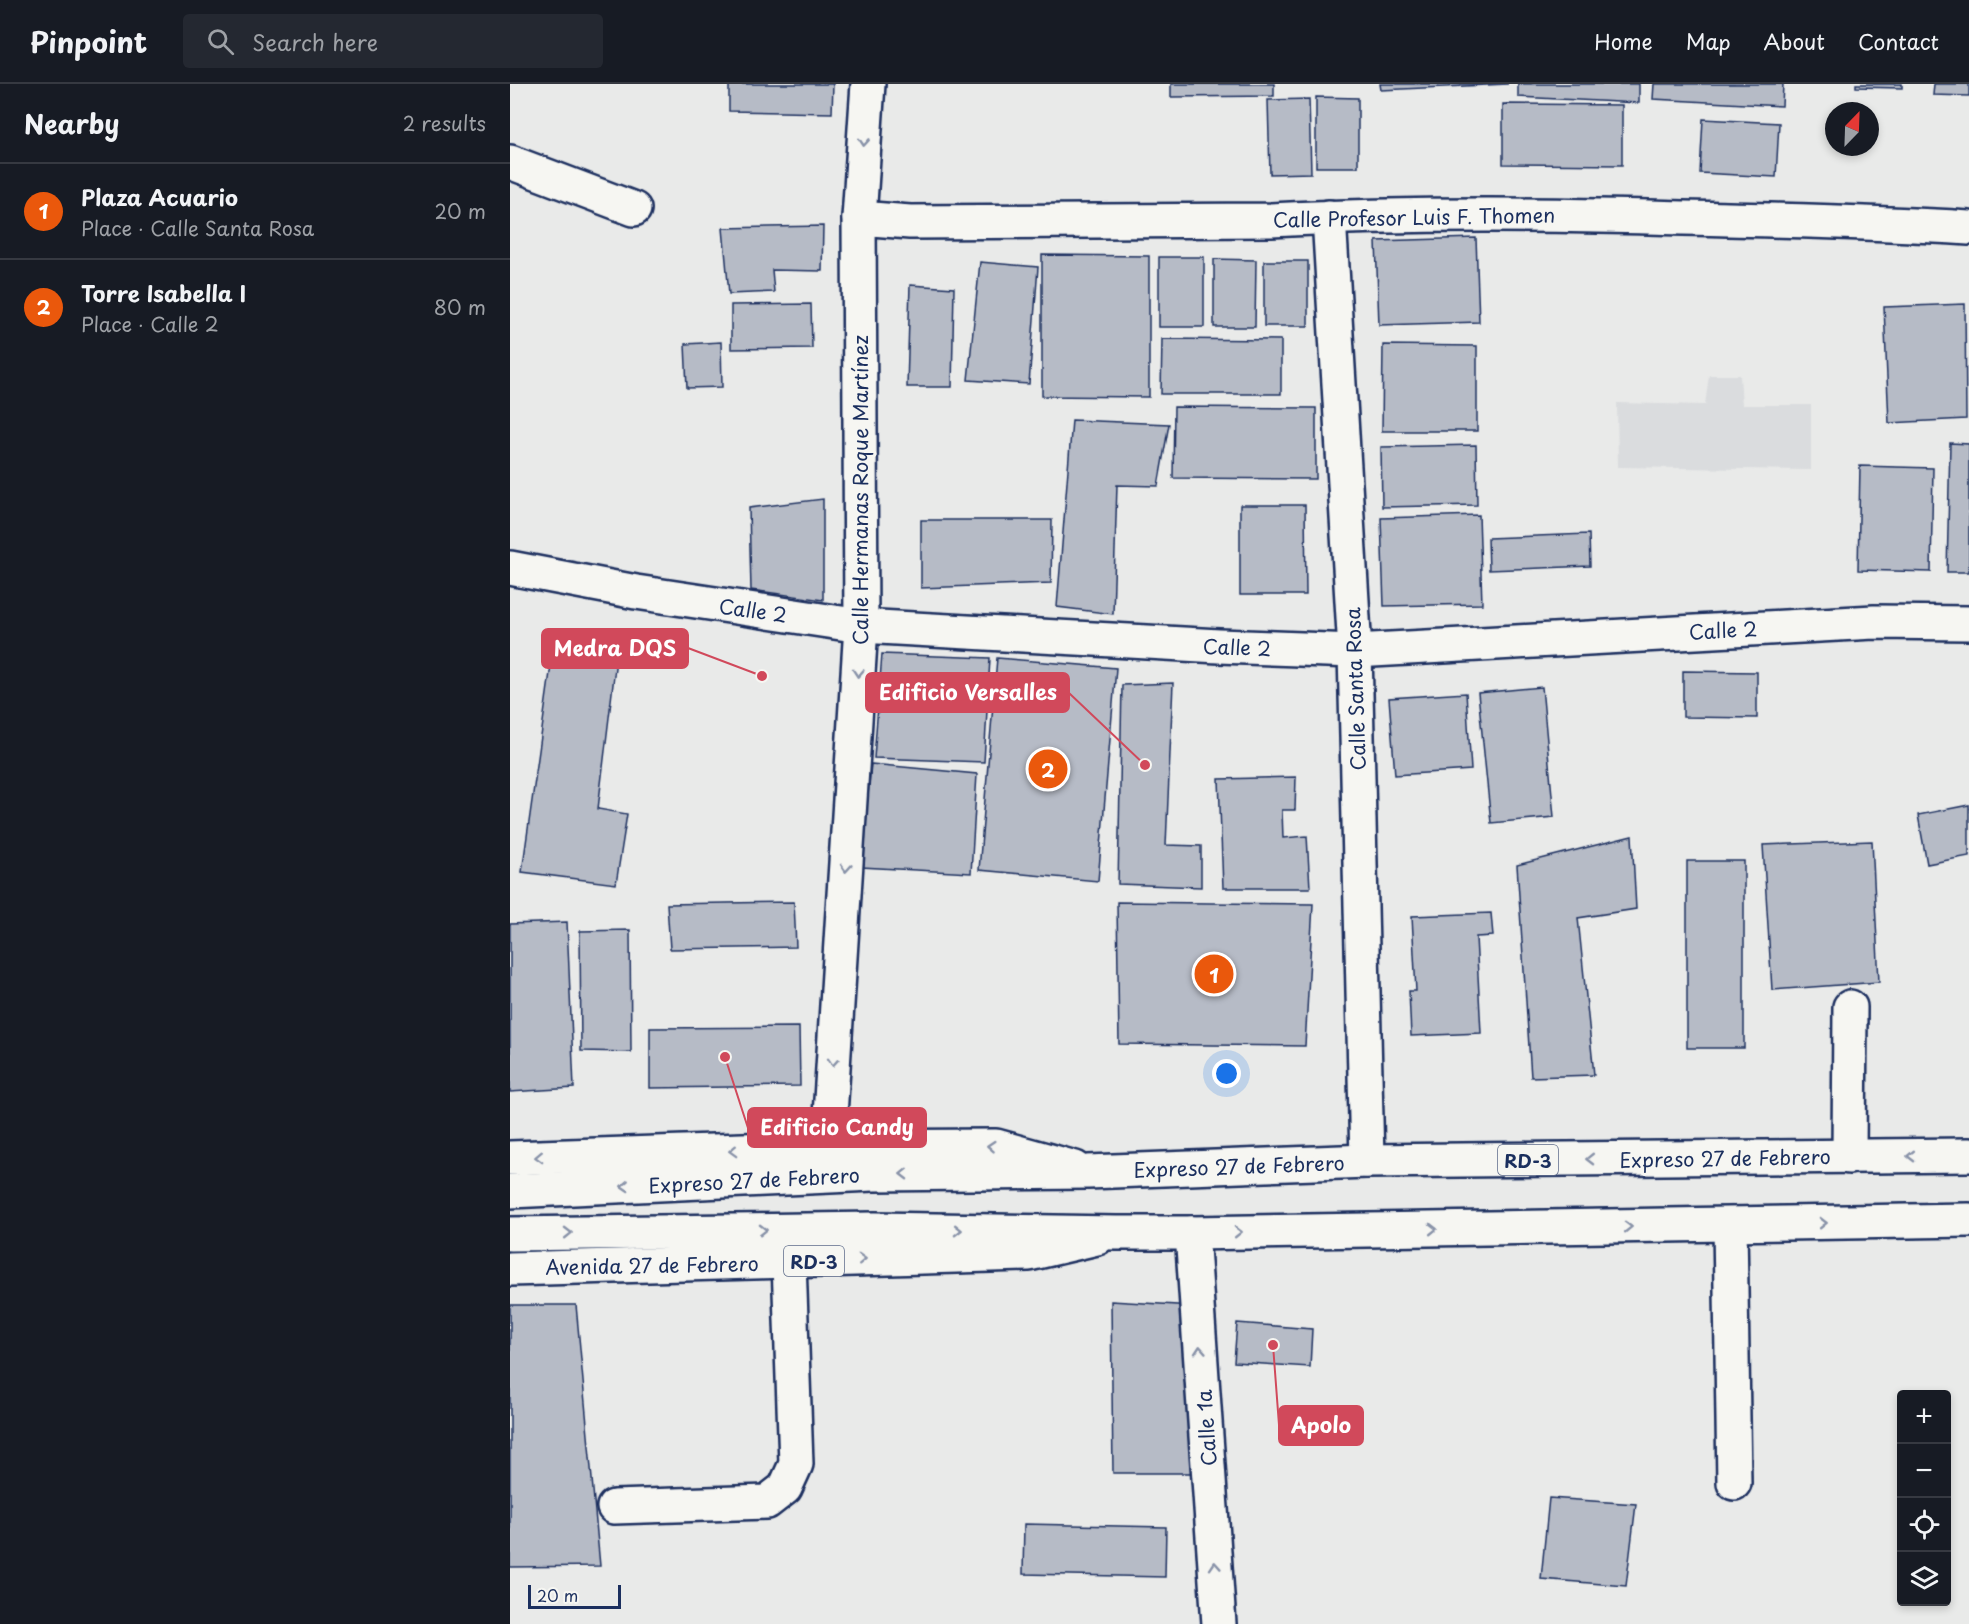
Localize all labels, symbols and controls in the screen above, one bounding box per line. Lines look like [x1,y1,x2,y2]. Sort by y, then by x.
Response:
search box [183,14,603,68]
text: Pinpoint [30,20,147,63]
icon: search [204,25,237,58]
text: Search here [252,25,378,58]
text: Home [1594,25,1653,57]
text: Map [1686,25,1731,57]
text: About [1764,25,1825,57]
text: Contact [1858,25,1939,57]
north arrow [1825,102,1879,156]
text: Nearby [24,104,119,143]
text: 2 results [403,108,486,138]
one-way arrow [858,138,871,147]
text: Plaza Acuario [81,180,238,213]
text: 1 [39,196,48,226]
text: 20 m [434,196,486,226]
street label: Calle Profesor Luis F. Thomen [1273,200,1555,234]
text: Place · Calle Santa Rosa [81,213,314,243]
text: Torre Isabella I [81,276,246,309]
text: 2 [36,292,51,322]
text: 80 m [434,292,486,322]
text: Place · Calle 2 [81,309,219,339]
street label: Calle Hermanas Roque Martínez [845,335,875,645]
street label: Calle 2 [717,590,789,630]
street label: Calle Santa Rosa [1337,606,1373,771]
street label: Calle 2 [1688,613,1758,647]
callout: Medra DQS [542,629,688,668]
text: Medra DQS [554,631,676,663]
street label: Calle 2 [1202,631,1272,663]
one-way arrow [852,669,865,678]
callout: Edificio Versalles [866,673,1069,712]
text: Edificio Versalles [879,675,1057,707]
pin: 2 [1028,746,1068,792]
one-way arrow [840,863,853,872]
pin: 1 [1194,952,1234,996]
one-way arrow [827,1058,840,1067]
your location [1212,1059,1241,1088]
callout: Edificio Candy [748,1108,926,1147]
text: Edificio Candy [760,1110,914,1142]
one-way arrow [987,1140,996,1153]
street label: Expreso 27 de Febrero [1619,1141,1831,1175]
one-way arrow [729,1144,738,1157]
road number: RD-3 [1498,1145,1558,1175]
street label: Expreso 27 de Febrero [1133,1147,1345,1185]
one-way arrow [1906,1150,1915,1162]
one-way arrow [534,1151,543,1163]
one-way arrow [1585,1153,1594,1165]
street label: Expreso 27 de Febrero [648,1159,860,1201]
one-way arrow [899,1168,908,1180]
one-way arrow [620,1179,629,1192]
one-way arrow [1818,1217,1827,1230]
one-way arrow [1623,1221,1632,1233]
one-way arrow [1428,1223,1437,1236]
one-way arrow [759,1224,768,1236]
one-way arrow [954,1224,963,1236]
one-way arrow [1233,1226,1242,1238]
one-way arrow [564,1227,573,1239]
road number: RD-3 [784,1246,844,1276]
street label: Avenida 27 de Febrero [545,1248,759,1282]
one-way arrow [858,1253,867,1266]
one-way arrow [1194,1346,1207,1355]
street label: Calle 1a [1188,1388,1224,1467]
map controls [1897,1390,1951,1606]
button: + [1897,1390,1951,1444]
callout: Apolo [1279,1406,1363,1445]
text: Apolo [1290,1408,1351,1440]
button: − [1897,1444,1951,1498]
button: locate [1897,1498,1951,1552]
button: layers [1897,1552,1951,1606]
one-way arrow [1209,1561,1222,1570]
scale bar [528,1582,621,1610]
text: 20 m [537,1583,578,1607]

